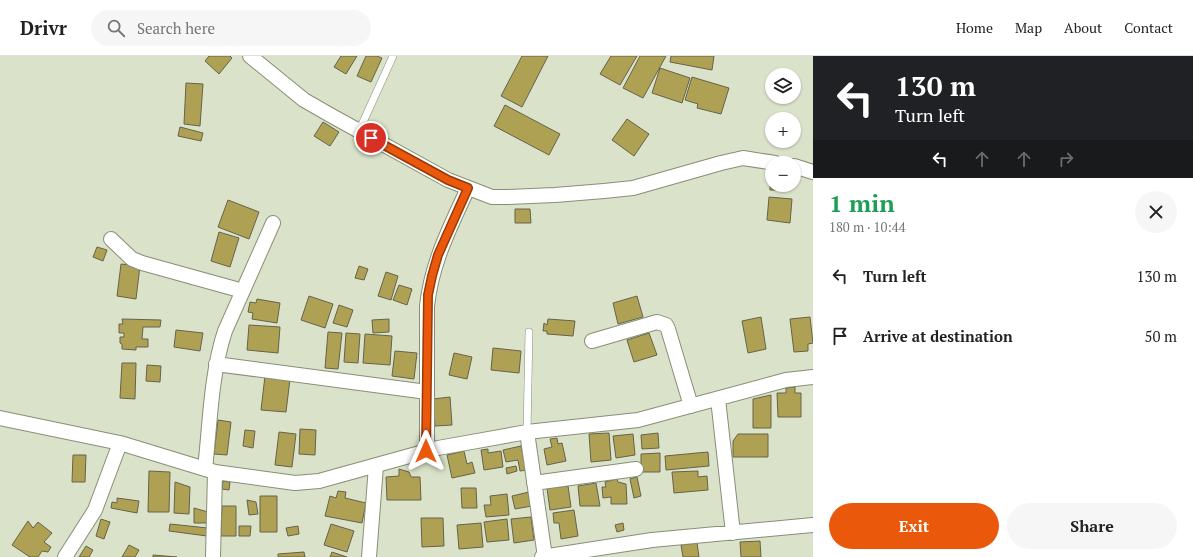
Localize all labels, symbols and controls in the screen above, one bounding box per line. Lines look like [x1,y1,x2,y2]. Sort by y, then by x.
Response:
search box [91,10,371,46]
text: Drivr [20,15,67,40]
icon: search [105,17,127,39]
text: Search here [137,18,215,38]
text: Home [956,18,993,37]
text: Map [1015,18,1042,37]
text: About [1064,18,1102,37]
text: Contact [1124,18,1173,37]
text: 130 m [895,67,976,104]
map controls [765,68,801,192]
button: layers [765,68,801,104]
icon: left [829,72,881,124]
text: Turn left [895,103,965,127]
button: + [765,112,801,148]
pin [354,121,388,155]
icon: arrive [360,127,382,149]
icon: left [929,148,951,170]
icon: ahead [971,148,993,170]
icon: ahead [1013,148,1035,170]
icon: right [1055,148,1077,170]
button: − [765,156,801,192]
text: 1 min [829,187,895,219]
button: close [1135,191,1177,233]
text: 180 m · 10:44 [829,218,906,236]
icon: left [829,265,851,287]
text: Turn left [863,266,927,286]
text: 130 m [1136,266,1177,286]
icon: arrive [829,325,851,347]
text: Arrive at destination [863,326,1013,346]
text: 50 m [1144,326,1177,346]
position arrow [405,430,447,472]
button: Exit [829,503,999,549]
button: Share [1007,503,1177,549]

